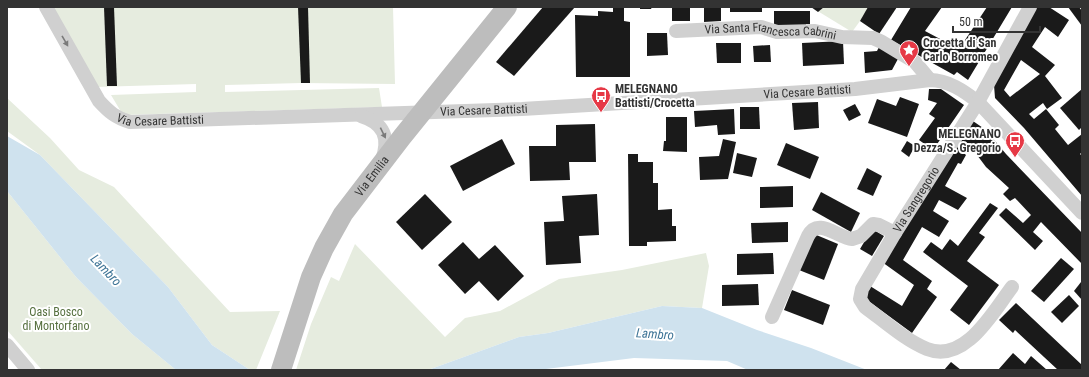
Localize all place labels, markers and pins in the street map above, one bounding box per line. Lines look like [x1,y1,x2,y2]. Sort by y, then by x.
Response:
place label: Crocetta di San Carlo Borromeo [923,36,998,64]
place icon: Crocetta di San Carlo Borromeo [898,39,920,67]
place label: MELEGNANO Battisti/Crocetta [615,82,695,110]
bus stop icon: MELEGNANO Battisti/Crocetta [590,85,612,113]
place label: MELEGNANO Dezza/S. Gregorio [914,127,1001,155]
bus stop icon: MELEGNANO Dezza/S. Gregorio [1004,130,1026,158]

